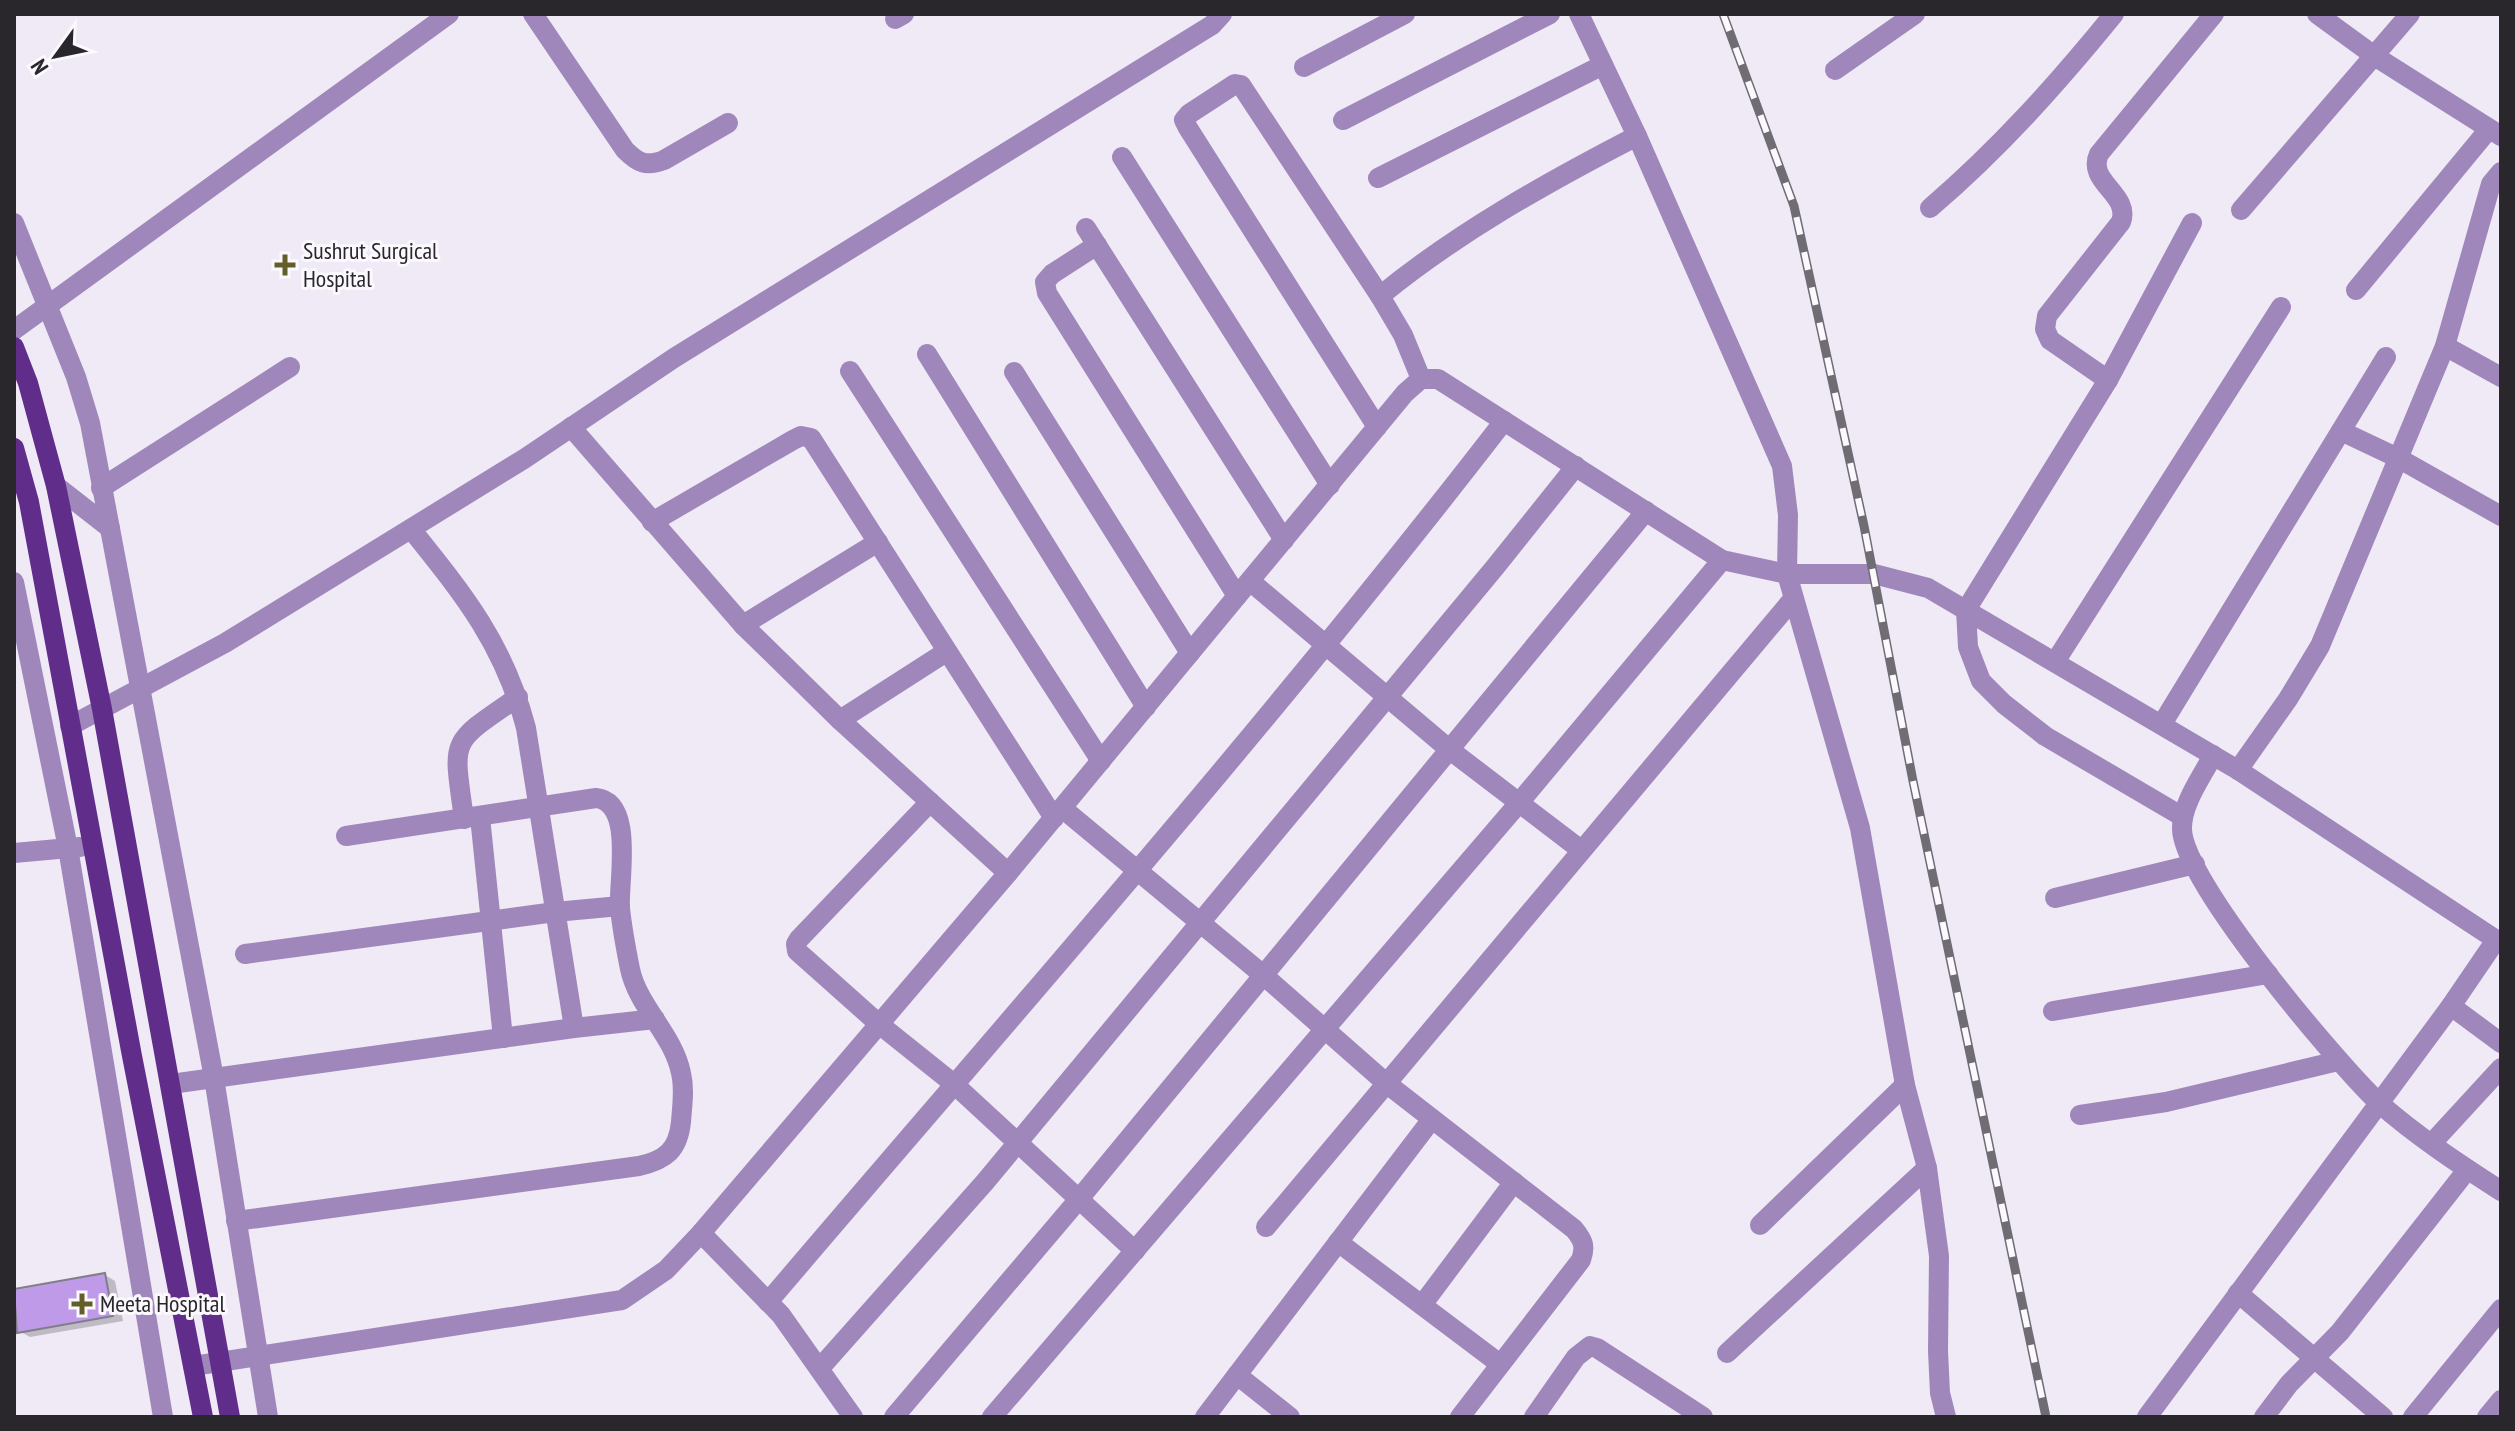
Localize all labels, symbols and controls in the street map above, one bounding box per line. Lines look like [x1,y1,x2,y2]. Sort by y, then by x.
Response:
north arrow [16,16,96,96]
text: N [24,54,54,80]
place label: Sushrut Surgical Hospital [303,235,438,294]
marker: Sushrut Surgical Hospital [274,254,296,276]
place label: Meeta Hospital [100,1288,225,1319]
marker: Meeta Hospital [71,1293,93,1315]

